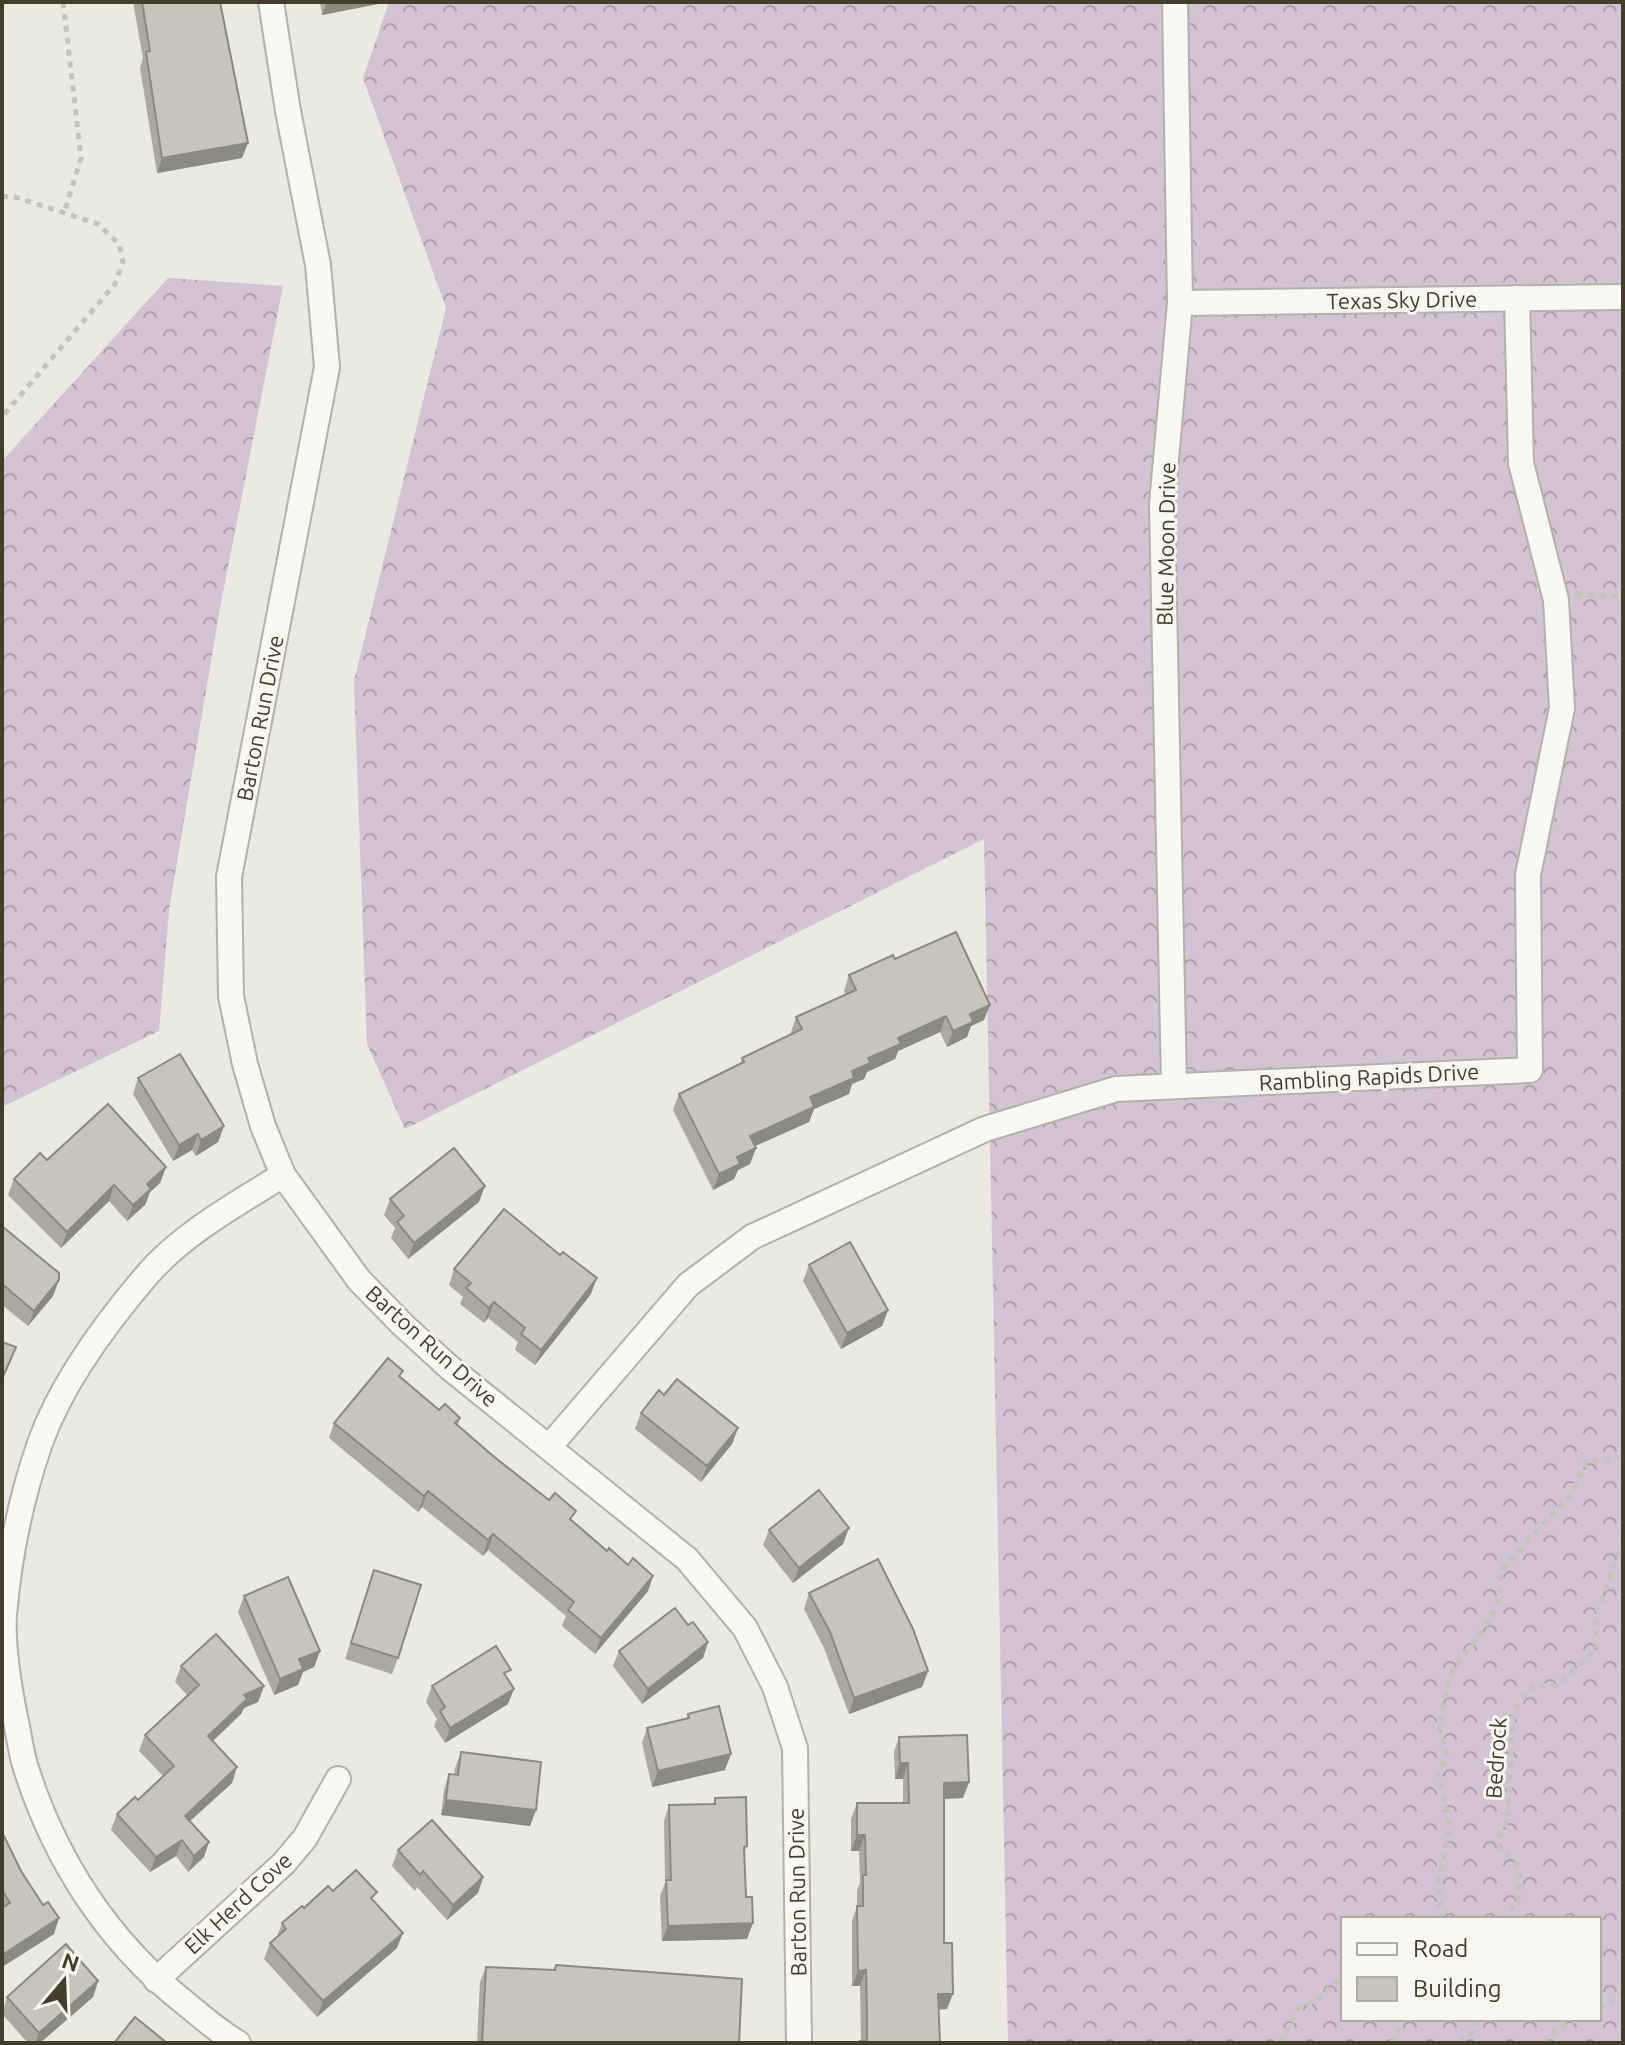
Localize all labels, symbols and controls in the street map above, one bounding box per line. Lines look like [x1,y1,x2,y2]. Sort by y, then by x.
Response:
street label: Texas Sky Drive [1326,286,1477,313]
street label: Blue Moon Drive [1152,462,1179,626]
street label: Barton Run Drive [231,633,288,803]
street label: Rambling Rapids Drive [1258,1058,1480,1095]
street label: Barton Run Drive [361,1280,503,1411]
street label: Bedrock [1480,1716,1511,1799]
street label: Barton Run Drive [783,1808,810,1977]
street label: Elk Herd Cove [179,1847,296,1959]
legend [1341,1917,1601,2021]
text: Road [1413,1935,1468,1962]
north arrow [24,1941,104,2021]
text: N [59,1947,83,1976]
text: Building [1413,1975,1501,2002]

